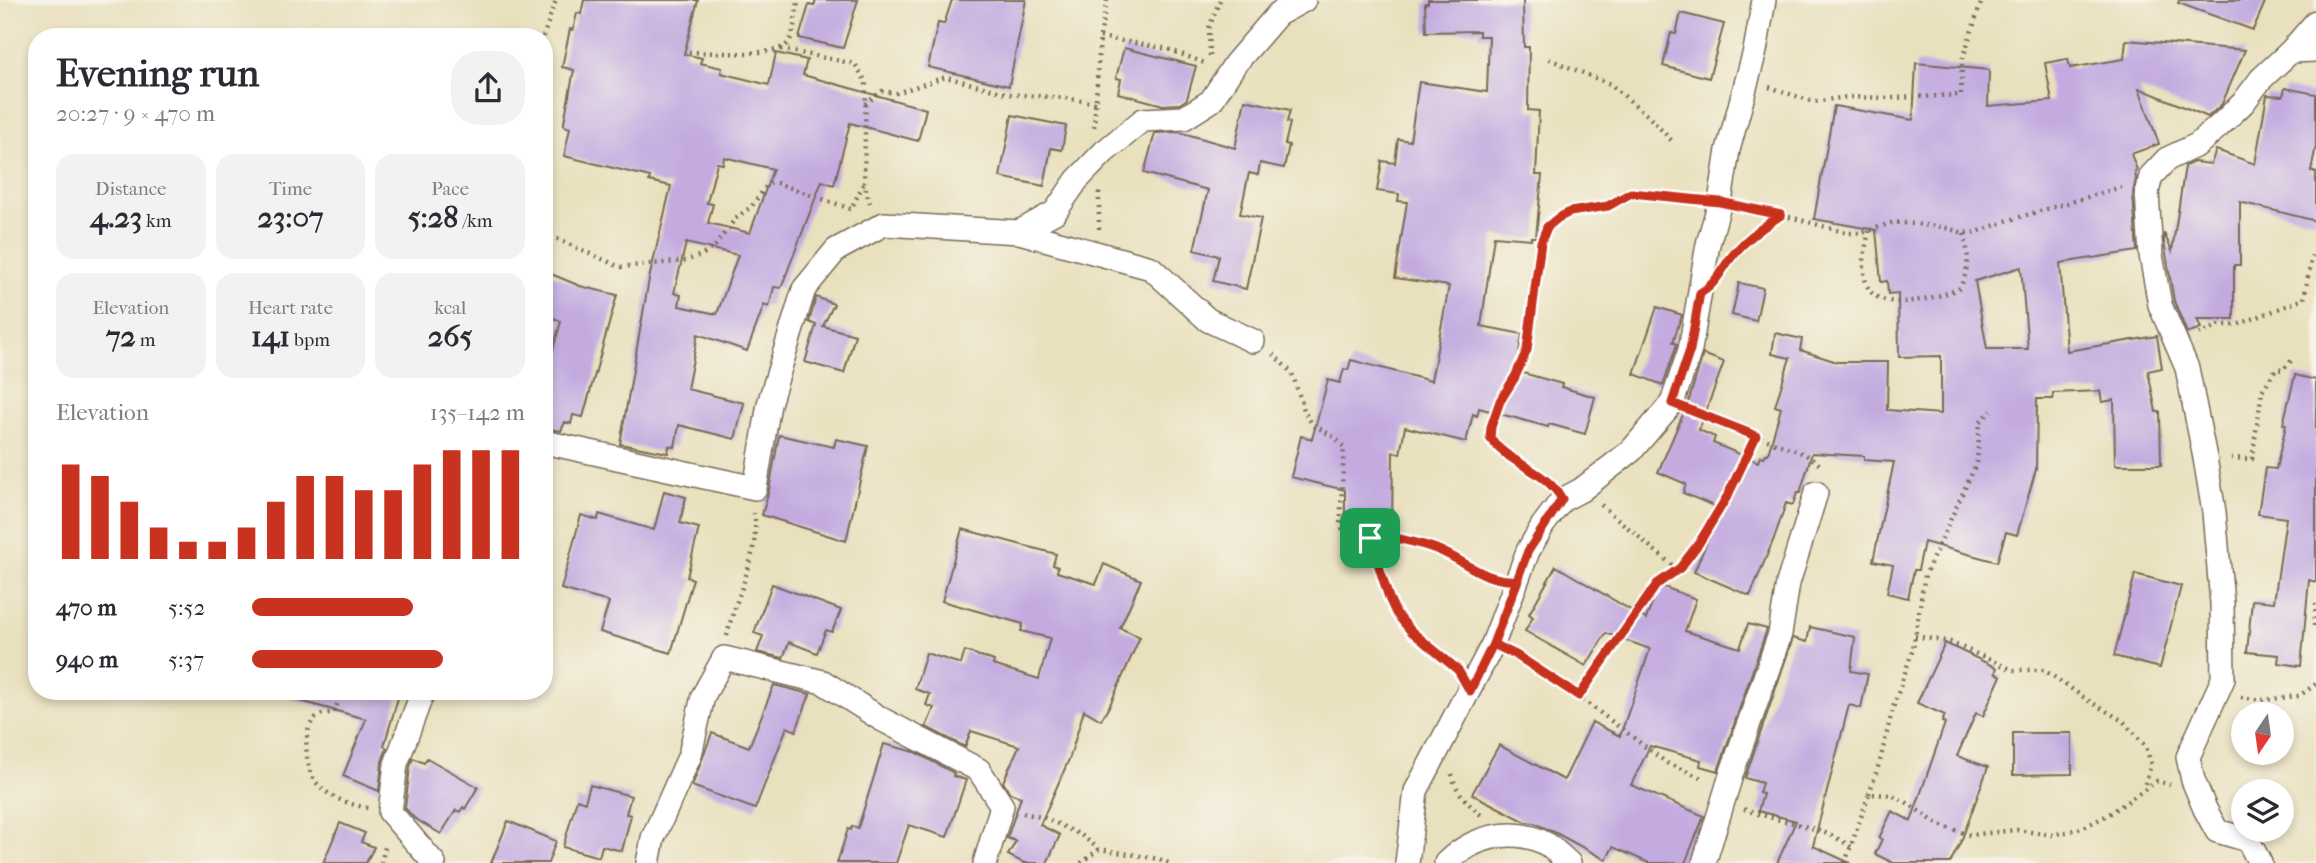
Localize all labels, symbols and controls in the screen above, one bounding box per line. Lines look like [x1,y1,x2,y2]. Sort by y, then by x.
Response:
text: Evening run [56,51,259,96]
button: share [451,51,525,125]
text: 20:27 · 9 × 470 m [56,100,215,127]
text: Distance [95,178,167,200]
text: Time [269,178,312,200]
text: Pace [431,178,469,200]
text: 4.23 [90,200,142,235]
text: 23:07 [257,200,324,235]
text: 5:28 [408,200,458,235]
text: km [142,210,172,232]
text: /km [458,210,493,232]
text: Elevation [92,297,169,319]
text: Heart rate [248,297,333,319]
text: kcal [434,297,466,319]
text: 72 [106,319,136,354]
text: 141 [251,319,290,354]
text: 265 [428,319,472,354]
text: m [136,329,156,351]
text: bpm [290,329,330,351]
text: Elevation [56,399,149,426]
text: 135–142 m [430,399,525,426]
pin [1340,508,1400,568]
icon: arrive [1351,519,1389,557]
text: 470 m [56,594,117,621]
text: 5:52 [168,594,205,621]
text: 940 m [56,646,118,673]
text: 5:37 [168,646,204,673]
north arrow [2231,702,2294,765]
map controls [2231,702,2294,842]
button: layers [2231,779,2294,842]

